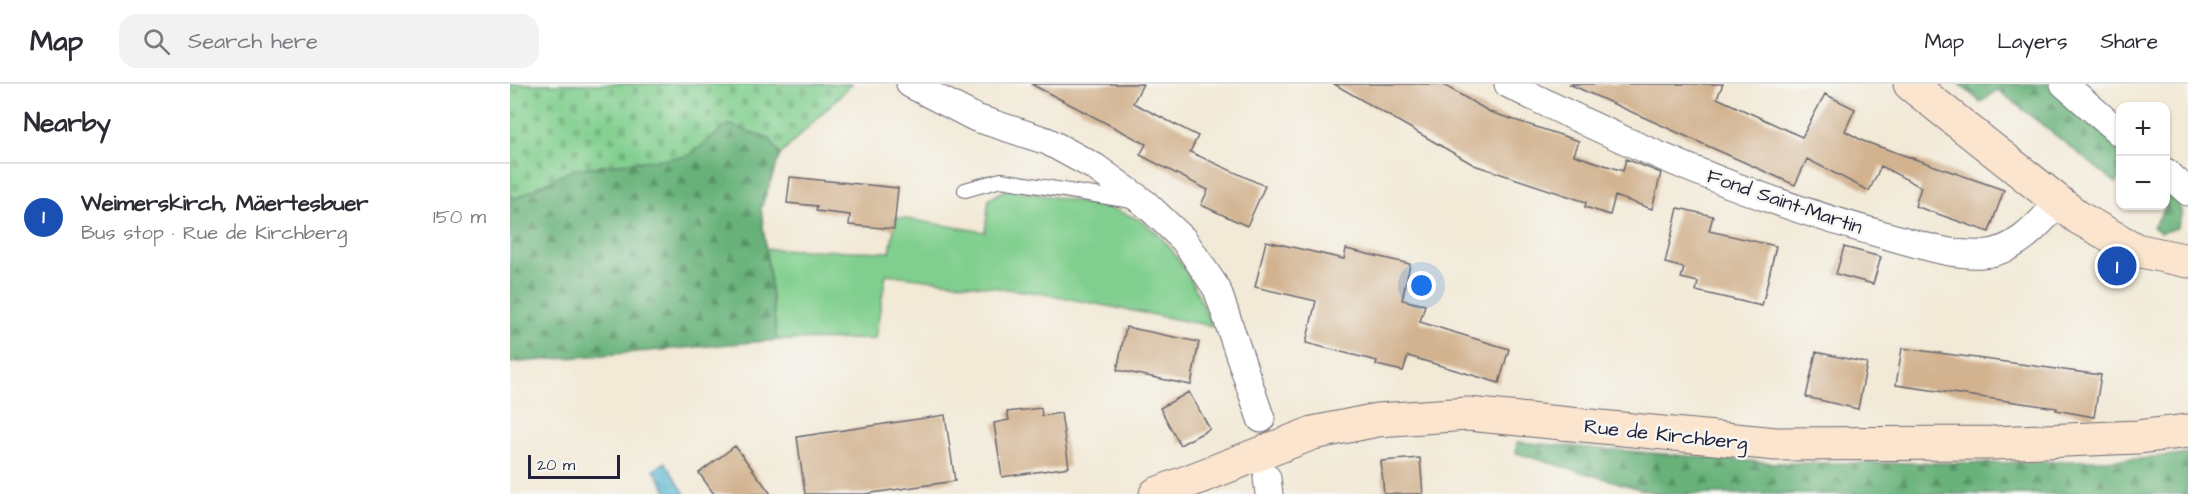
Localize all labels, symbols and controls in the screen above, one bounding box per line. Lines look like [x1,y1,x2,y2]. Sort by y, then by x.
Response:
search box [119,14,539,68]
text: Map [30,22,83,61]
icon: search [140,25,173,58]
text: Search here [188,26,318,57]
text: Map [1924,27,1964,56]
text: Layers [1997,27,2067,56]
text: Share [2100,27,2158,56]
map controls [2116,102,2170,210]
button: + [2116,102,2170,156]
text: Nearby [24,105,111,141]
button: − [2116,156,2170,210]
street label: Fond Saint-Martin [1703,162,1866,242]
text: Weimerskirch, Mäertesbuer [81,188,368,219]
text: 1 [42,203,45,231]
text: 150 m [433,203,486,231]
text: Bus stop · Rue de Kirchberg [81,219,347,247]
pin: 1 [2098,244,2136,288]
your location [1407,271,1436,300]
street label: Rue de Kirchberg [1583,412,1749,459]
scale bar [528,452,620,480]
text: 20 m [537,454,575,476]

